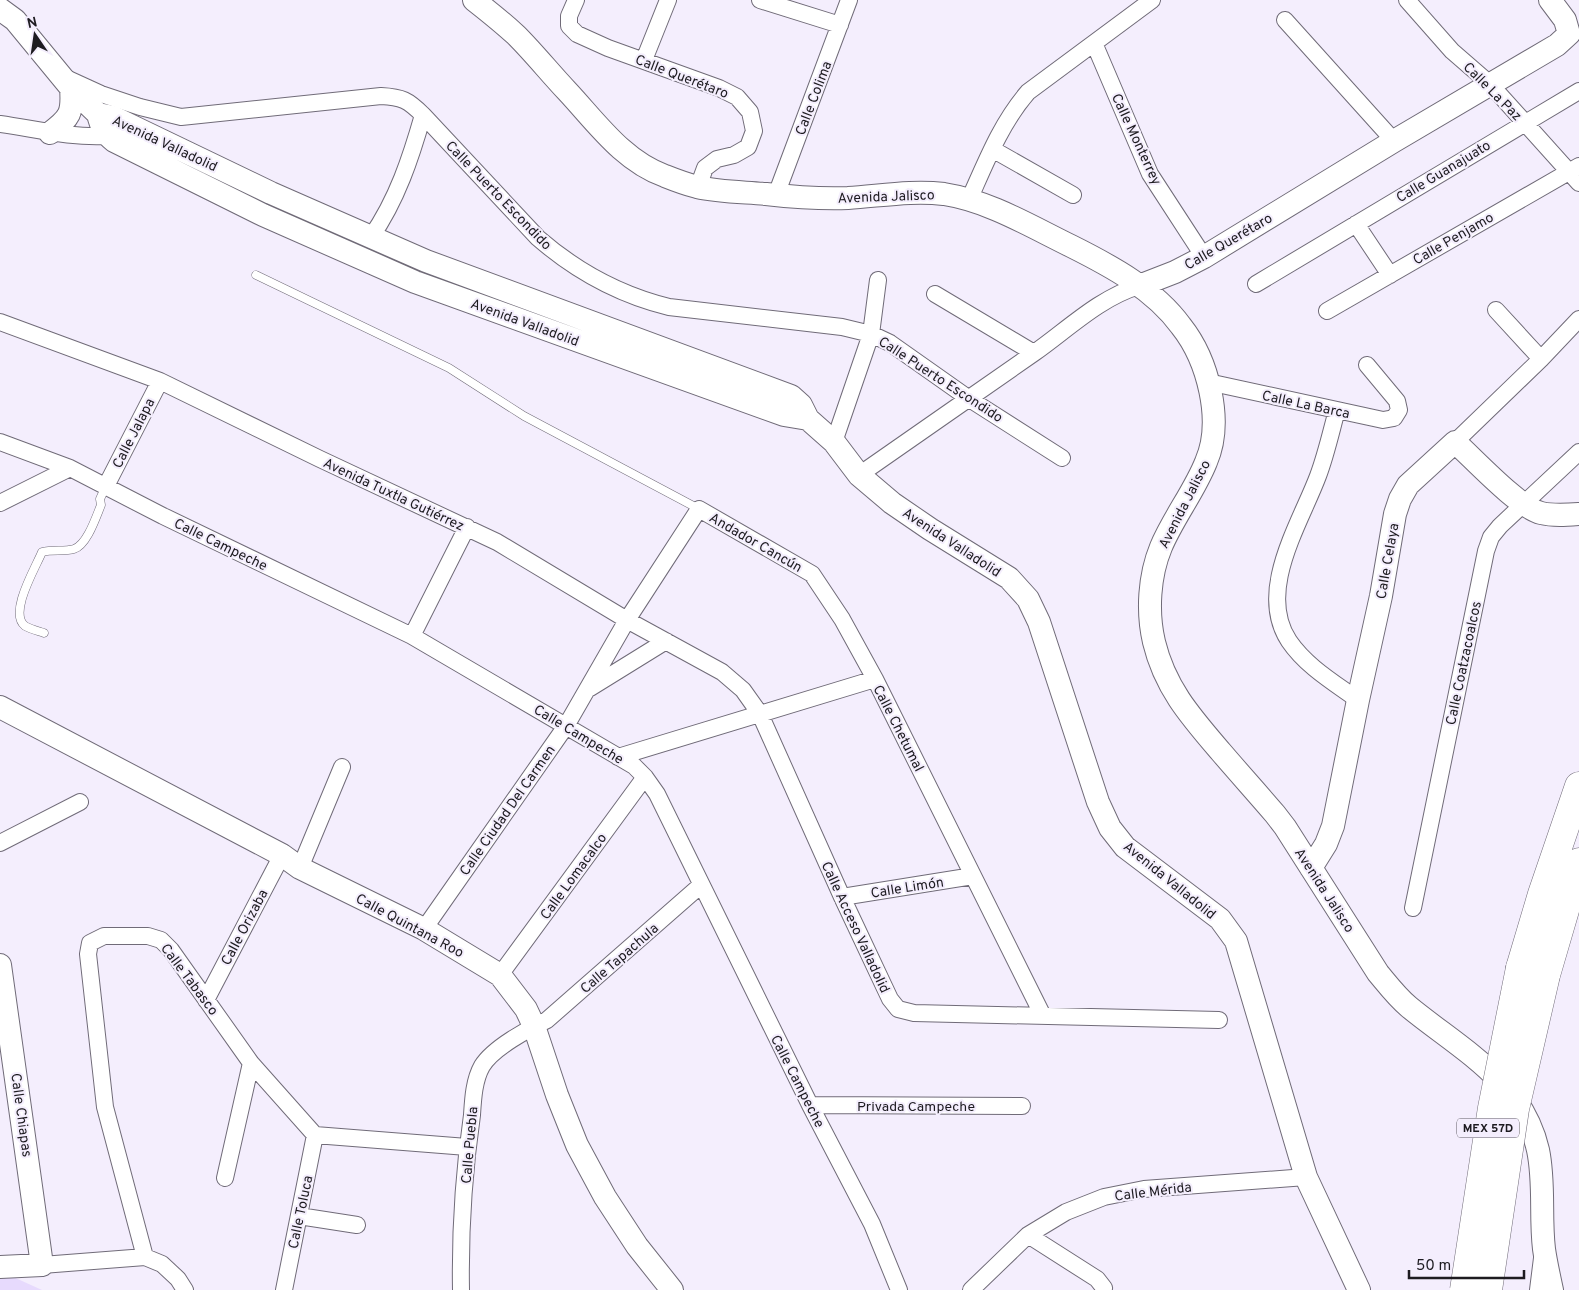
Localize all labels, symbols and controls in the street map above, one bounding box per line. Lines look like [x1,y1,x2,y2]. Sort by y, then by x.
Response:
north arrow [10,10,60,60]
text: N [26,14,39,33]
street label: Calle Querétaro [632,52,731,103]
street label: Calle Colima [792,59,836,138]
street label: Calle La Paz [1459,59,1525,125]
street label: Calle Monterrey [1107,91,1164,188]
street label: Avenida Valladolid [109,113,220,176]
street label: Calle Guanajuato [1393,137,1494,207]
street label: Calle Puerto Escondido [441,138,555,254]
street label: Avenida Jalisco [837,187,935,208]
street label: Calle Penjamo [1410,209,1497,269]
street label: Calle Querétaro [1182,210,1276,274]
street label: Avenida Valladolid [468,296,581,351]
street label: Calle Puerto Escondido [875,334,1006,427]
street label: Calle La Barca [1260,388,1351,423]
street label: Calle Jalapa [109,396,159,472]
street label: Avenida Tuxtla Gutiérrez [320,455,467,536]
street label: Avenida Jalisco [1156,457,1215,552]
street label: Avenida Valladolid [899,505,1004,581]
street label: Andador Cancún [706,510,805,577]
street label: Calle Campeche [171,515,270,575]
street label: Calle Celaya [1373,522,1404,601]
street label: Calle Coatzacoalcos [1443,600,1486,727]
street label: Calle Chetumal [869,682,927,775]
street label: Calle Campeche [530,702,626,769]
street label: Calle Ciudad Del Carmen [457,742,560,879]
street label: Calle Lomacalco [537,830,611,923]
street label: Avenida Valladolid [1119,839,1219,924]
street label: Avenida Jalisco [1290,845,1357,936]
street label: Calle Acceso Valladolid [817,859,893,996]
street label: Calle Limón [869,874,945,903]
street label: Calle Orizaba [218,887,272,969]
street label: Calle Quintana Roo [352,891,466,962]
street label: Calle Tapachula [577,920,663,998]
street label: Calle Tabasco [156,941,221,1019]
street label: Calle Campeche [766,1032,827,1131]
street label: Calle Chiapas [6,1072,35,1158]
street label: Privada Campeche [857,1099,975,1116]
street label: Calle Puebla [459,1106,482,1184]
road number: MEX 57D [1457,1118,1519,1138]
street label: Calle Toluca [285,1174,318,1250]
street label: Calle Mérida [1114,1179,1193,1206]
scale bar [1409,1248,1524,1280]
text: 50 m [1416,1257,1451,1276]

